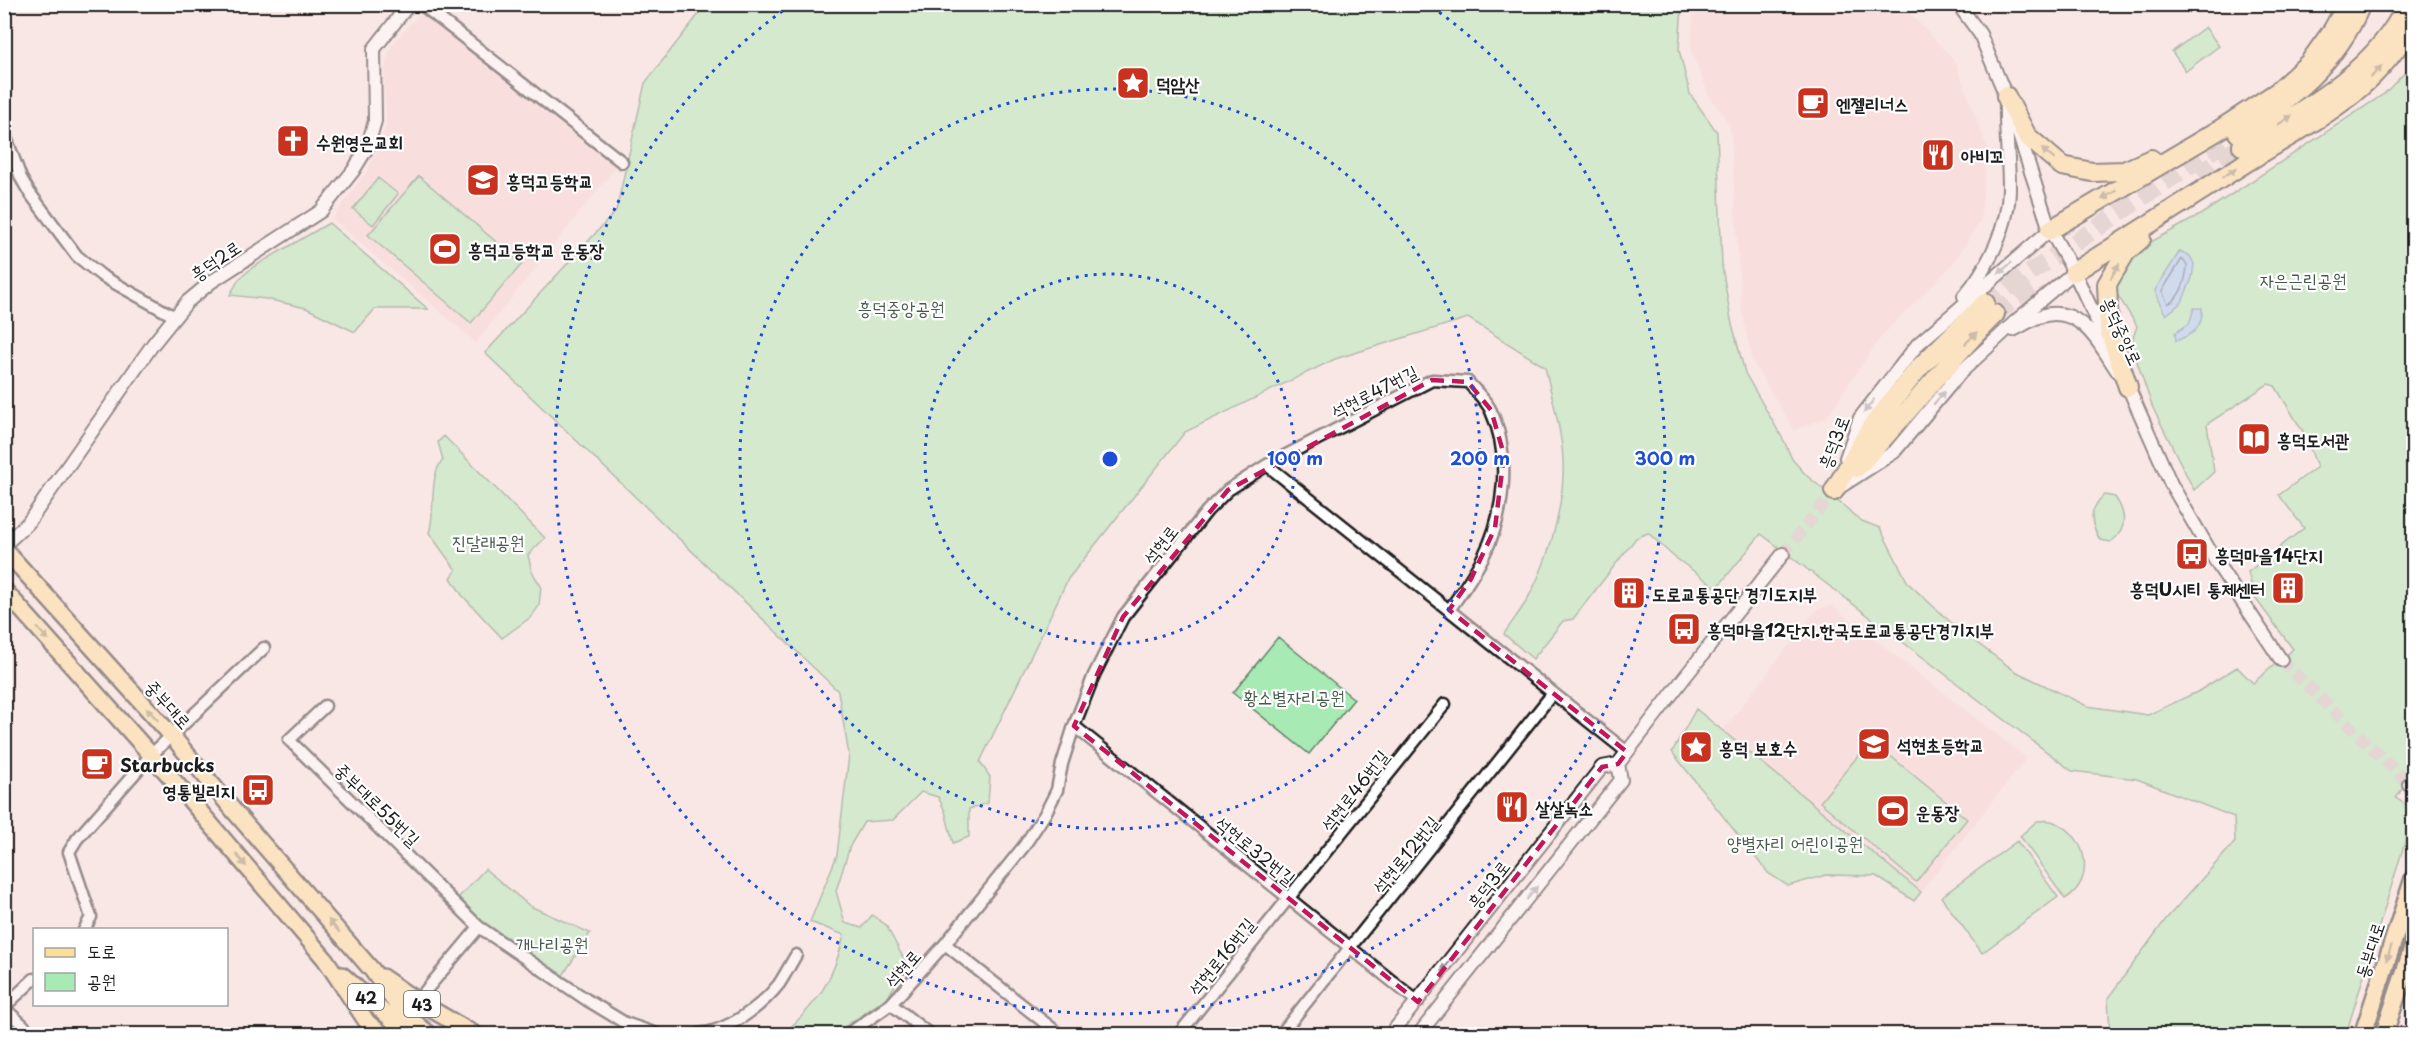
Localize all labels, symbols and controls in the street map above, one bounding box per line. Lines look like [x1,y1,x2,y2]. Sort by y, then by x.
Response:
place icon: 덕암산 [1115,65,1151,101]
one-way arrow [2369,65,2383,79]
place label: 덕암산 [1156,70,1200,97]
cafe icon: 엔젤리너스 [1795,85,1831,121]
place label: 엔젤리너스 [1836,90,1908,117]
one-way arrow [2277,115,2293,126]
church icon: 수원영은교회 [275,123,311,159]
place label: 수원영은교회 [316,128,403,155]
restaurant icon: 아비꼬 [1920,137,1956,173]
place label: 아비꼬 [1961,142,2004,169]
one-way arrow [2041,148,2056,161]
school or university icon: 흥덕고등학교 [465,162,501,198]
place label: 흥덕고등학교 [506,167,593,194]
one-way arrow [2221,167,2238,178]
one-way arrow [2101,190,2117,201]
sports icon: 흥덕고등학교 운동장 [427,231,463,267]
street label: 흥덕2로 [184,233,246,287]
place label: 흥덕고등학교 운동장 [468,236,605,263]
one-way arrow [1997,261,2013,274]
one-way arrow [2110,262,2120,279]
park label: 자은근린공원 [2260,266,2346,293]
street label: 흥덕중앙로 [2094,292,2150,370]
park label: 흥덕중앙공원 [858,294,944,321]
one-way arrow [1964,332,1978,346]
street label: 석현로47번길 [1326,357,1423,424]
one-way arrow [1933,390,1946,406]
one-way arrow [1864,399,1876,414]
street label: 흥덕3로 [1810,411,1856,473]
library icon: 흥덕도서관 [2236,421,2272,457]
place label: 흥덕도서관 [2277,426,2350,453]
text: 100 m [1267,444,1323,471]
text: 200 m [1450,444,1510,471]
text: 300 m [1635,444,1695,471]
centre of rings [1100,449,1120,469]
street label: 석현로 [1136,519,1184,569]
park label: 진달래공원 [452,528,524,555]
bus stop icon: 흥덕마을14단지 [2174,536,2210,572]
place label: 흥덕마을14단지 [2215,541,2323,568]
building icon: 흥덕U시티 통제센터 [2270,570,2306,606]
building icon: 도로교통공단 경기도지부 [1611,575,1647,611]
place label: 흥덕U시티 통제센터 [2130,575,2265,602]
place label: 도로교통공단 경기도지부 [1652,580,1817,607]
bus stop icon: 흥덕마을12단지.한국도로교통공단경기지부 [1666,611,1702,647]
place label: 흥덕마을12단지.한국도로교통공단경기지부 [1707,616,1994,643]
one-way arrow [36,626,49,641]
street label: 중부대로 [140,673,198,735]
park label: 황소별자리공원 [1243,683,1345,710]
one-way arrow [146,707,160,721]
school or university icon: 석현초등학교 [1856,726,1892,762]
place icon: 흥덕 보호수 [1678,729,1714,765]
place label: 석현초등학교 [1897,731,1984,758]
place label: 흥덕 보호수 [1719,734,1797,761]
street label: 석현로46번길 [1314,743,1395,837]
cafe icon: Starbucks [79,746,115,782]
place label: Starbucks [120,751,215,778]
street label: 중부대로55번길 [329,756,427,852]
bus stop icon: 영통빌리지 [240,772,276,808]
place label: 영통빌리지 [163,777,235,804]
restaurant icon: 살살녹소 [1494,789,1530,825]
sports icon: 운동장 [1875,793,1911,829]
place label: 살살녹소 [1535,794,1593,821]
place label: 운동장 [1916,798,1960,825]
street label: 석현로32번길 [1210,809,1302,891]
street label: 석현로12번길 [1365,809,1445,899]
park label: 양별자리 어린이공원 [1727,829,1863,856]
one-way arrow [234,852,247,867]
street label: 흥덕3로 [1460,854,1516,914]
one-way arrow [1525,885,1538,901]
street label: 석현로16번길 [1181,911,1261,1001]
street label: 동부대로 [2347,918,2391,982]
one-way arrow [328,919,341,934]
legend [33,928,228,1006]
park label: 개나리공원 [516,930,588,957]
text: 도로 [87,937,116,964]
street label: 석현로 [878,943,926,993]
one-way arrow [2384,944,2393,962]
one-way arrow [1441,957,1454,972]
text: 공원 [87,967,116,994]
road number: 42 [348,984,384,1010]
road number: 43 [404,991,440,1017]

